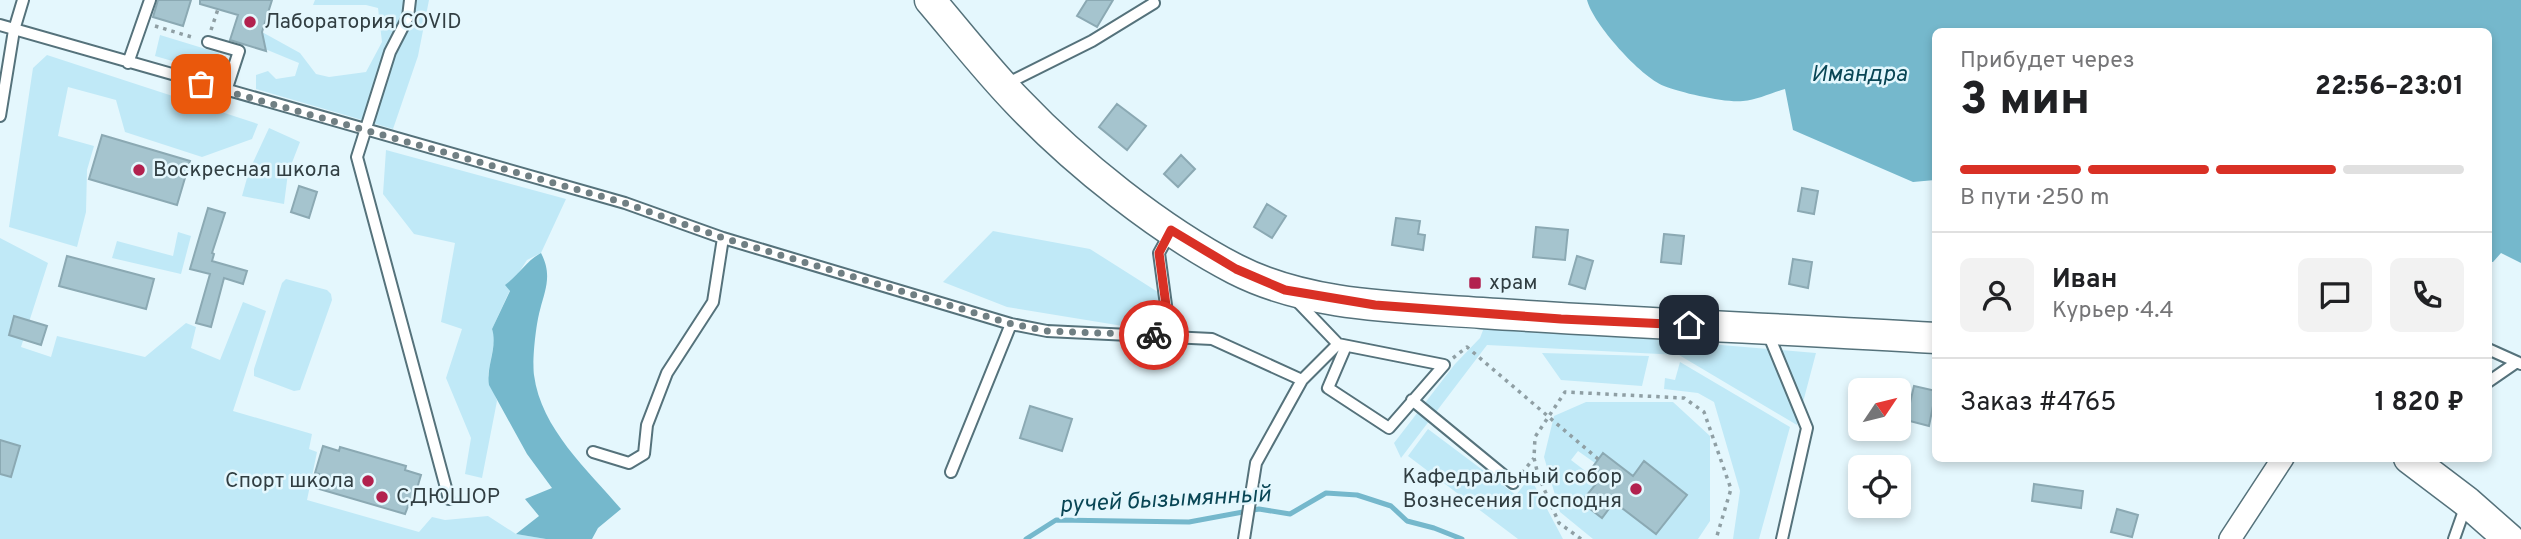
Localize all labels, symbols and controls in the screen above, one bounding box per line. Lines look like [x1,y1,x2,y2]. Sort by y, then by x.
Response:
place label: Лаборатория COVID [264,9,461,36]
marker: Лаборатория COVID [242,14,258,30]
text: Прибудет через [1960,47,2135,76]
pin [171,54,231,114]
water label: Имандра [1811,61,1907,90]
icon: bag [182,65,220,103]
text: 22:56–23:01 [2315,71,2464,104]
text: 3 мин [1960,72,2090,131]
place label: Воскресная школа [153,157,341,184]
marker: Воскресная школа [131,162,147,178]
text: В пути · 250 m [1960,184,2110,213]
button: person [1960,258,2034,332]
button: chat [2298,258,2372,332]
button: phone [2390,258,2464,332]
text: Иван [2052,264,2117,297]
place label: храм [1489,270,1537,297]
marker: храм [1467,275,1483,291]
pin [1659,295,1719,355]
text: Курьер · 4.4 [2052,297,2174,326]
courier [1119,300,1189,370]
icon: home [1670,306,1708,344]
icon: bike [1135,316,1173,354]
north arrow [1848,378,1911,441]
map controls [1848,378,1911,518]
text: Заказ #4765 [1960,387,2117,420]
text: 1 820 ₽ [2375,387,2464,420]
button: locate [1848,455,1911,518]
place label: Кафедральный собор Вознесения Господня [1403,464,1622,515]
place label: Спорт школа [225,468,354,495]
marker: Спорт школа [360,473,376,489]
water label: ручей бызымянный [1059,481,1272,521]
marker: Кафедральный собор Вознесения Господня [1628,481,1644,497]
place label: СДЮШОР [396,484,500,511]
marker: СДЮШОР [374,489,390,505]

